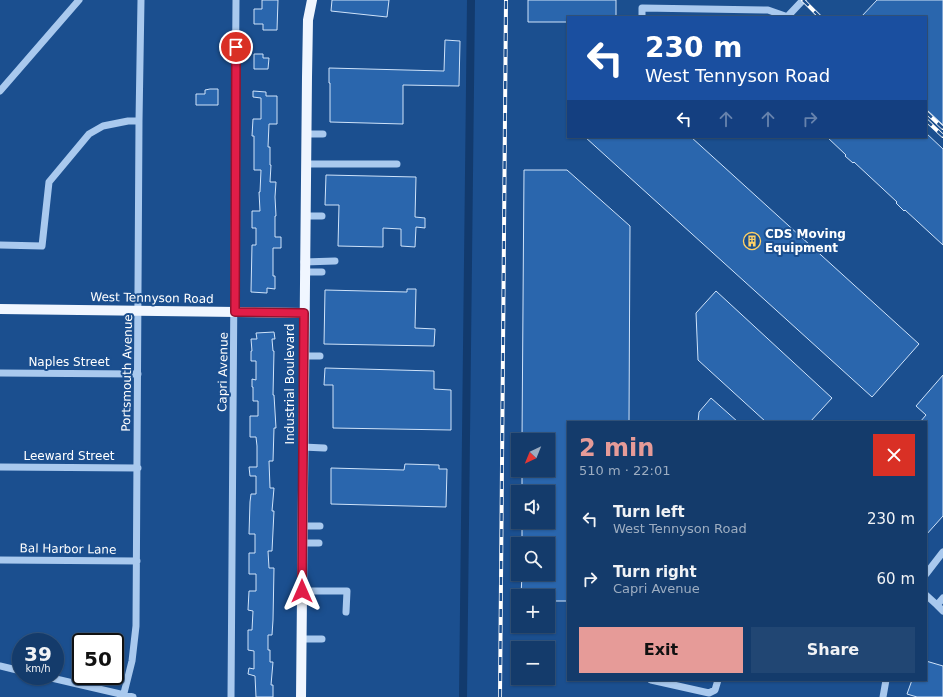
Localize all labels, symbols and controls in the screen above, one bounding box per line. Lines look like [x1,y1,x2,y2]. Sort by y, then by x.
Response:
pin [219,30,253,64]
text: 230 m [645,31,742,64]
icon: left [579,32,631,84]
icon: arrive [225,36,247,58]
text: West Tennyson Road [645,65,830,86]
icon: left [673,108,695,130]
icon: ahead [715,108,737,130]
icon: ahead [757,108,779,130]
icon: right [799,108,821,130]
place label: CDS Moving Equipment [765,227,846,255]
building icon: CDS Moving Equipment [742,231,762,251]
street label: West Tennyson Road [90,290,214,306]
street label: Portsmouth Avenue [119,314,135,432]
street label: Industrial Boulevard [283,324,297,444]
street label: Capri Avenue [215,332,231,412]
street label: Naples Street [28,355,110,369]
north arrow [511,433,555,477]
map controls [511,433,555,685]
text: 2 min [579,434,654,462]
button: close [873,434,915,476]
street label: Leeward Street [23,449,115,463]
text: 510 m · 22:01 [579,463,670,478]
button: sound [511,485,555,529]
text: Turn left [613,503,685,521]
icon: left [579,508,601,530]
text: 230 m [867,510,915,528]
text: West Tennyson Road [613,521,747,536]
button: search [511,537,555,581]
street label: Bal Harbor Lane [19,541,117,557]
text: Turn right [613,563,697,581]
icon: right [579,568,601,590]
position arrow [281,570,323,612]
text: 60 m [877,570,915,588]
text: Capri Avenue [613,581,700,596]
button: + [511,589,555,633]
button: Exit [579,627,743,673]
button: Share [751,627,915,673]
speed limit sign: 50 [72,633,124,685]
button: − [511,641,555,685]
text: 39 [24,642,52,666]
text: km/h [25,663,51,674]

